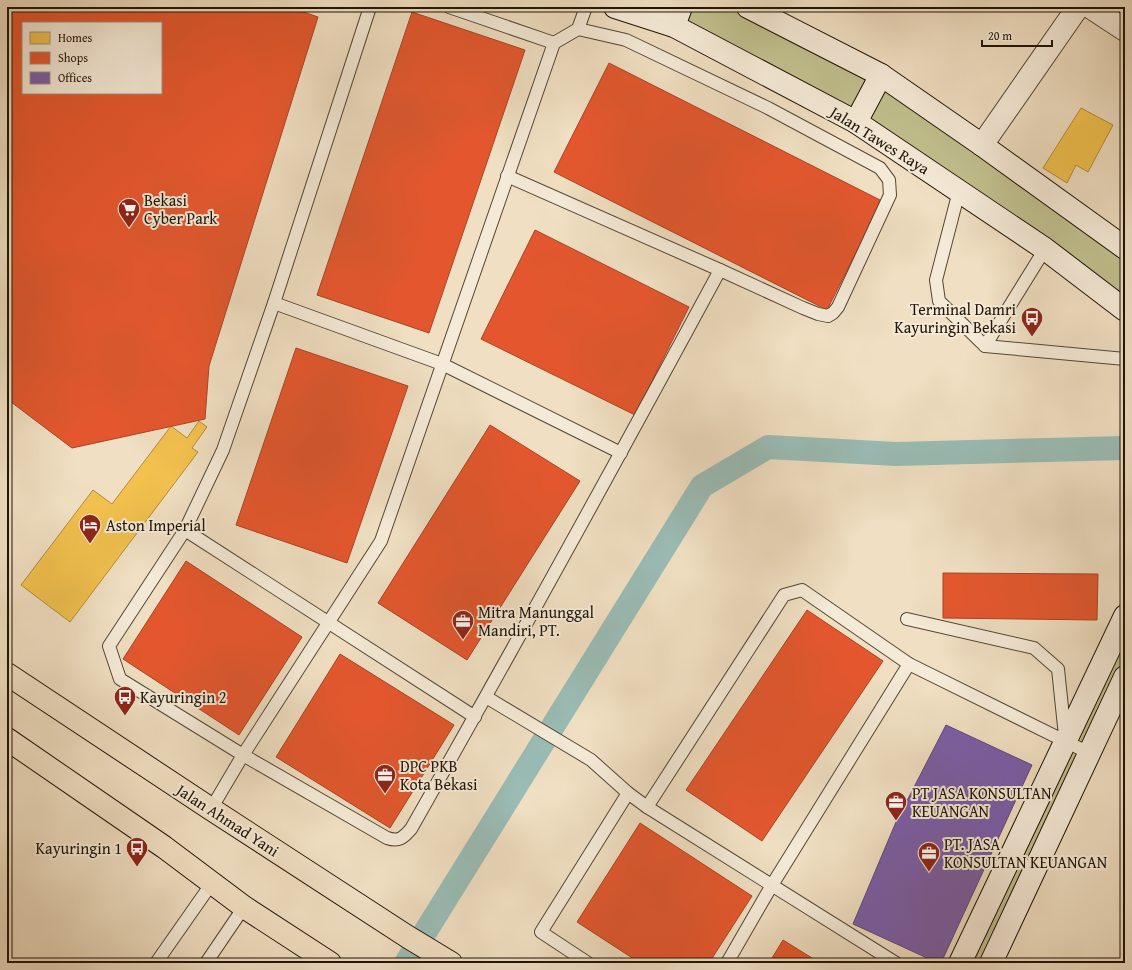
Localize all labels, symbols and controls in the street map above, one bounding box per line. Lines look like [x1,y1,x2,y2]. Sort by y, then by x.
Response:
legend [22,22,162,94]
scale bar [982,22,1052,48]
text: 20 m [988,27,1012,44]
text: Homes [58,29,93,46]
text: Shops [58,49,88,66]
text: Offices [58,69,92,86]
street label: Jalan Tawes Raya [824,99,935,180]
place label: Bekasi Cyber Park [144,188,218,230]
supermarket icon: Bekasi Cyber Park [116,196,142,229]
place label: Terminal Damri Kayuringin Bekasi [894,297,1017,339]
bus stop icon: Terminal Damri Kayuringin Bekasi [1019,305,1045,338]
hotel icon: Aston Imperial [77,512,103,545]
place label: Aston Imperial [106,513,206,537]
place label: Mitra Manunggal Mandiri, PT. [478,600,595,642]
office icon: Mitra Manunggal Mandiri, PT. [450,608,476,641]
bus stop icon: Kayuringin 2 [112,684,138,717]
place label: Kayuringin 2 [140,685,226,709]
place label: DPC PKB Kota Bekasi [400,754,478,796]
office icon: DPC PKB Kota Bekasi [372,762,398,795]
street label: Jalan Ahmad Yani [170,777,285,863]
place label: PT JASA KONSULTAN KEUANGAN [912,781,1052,823]
office icon: PT JASA KONSULTAN KEUANGAN [883,789,909,822]
place label: PT. JASA KONSULTAN KEUANGAN [944,832,1108,874]
bus stop icon: Kayuringin 1 [124,835,150,868]
place label: Kayuringin 1 [36,836,122,860]
office icon: PT. JASA KONSULTAN KEUANGAN [916,840,942,873]

